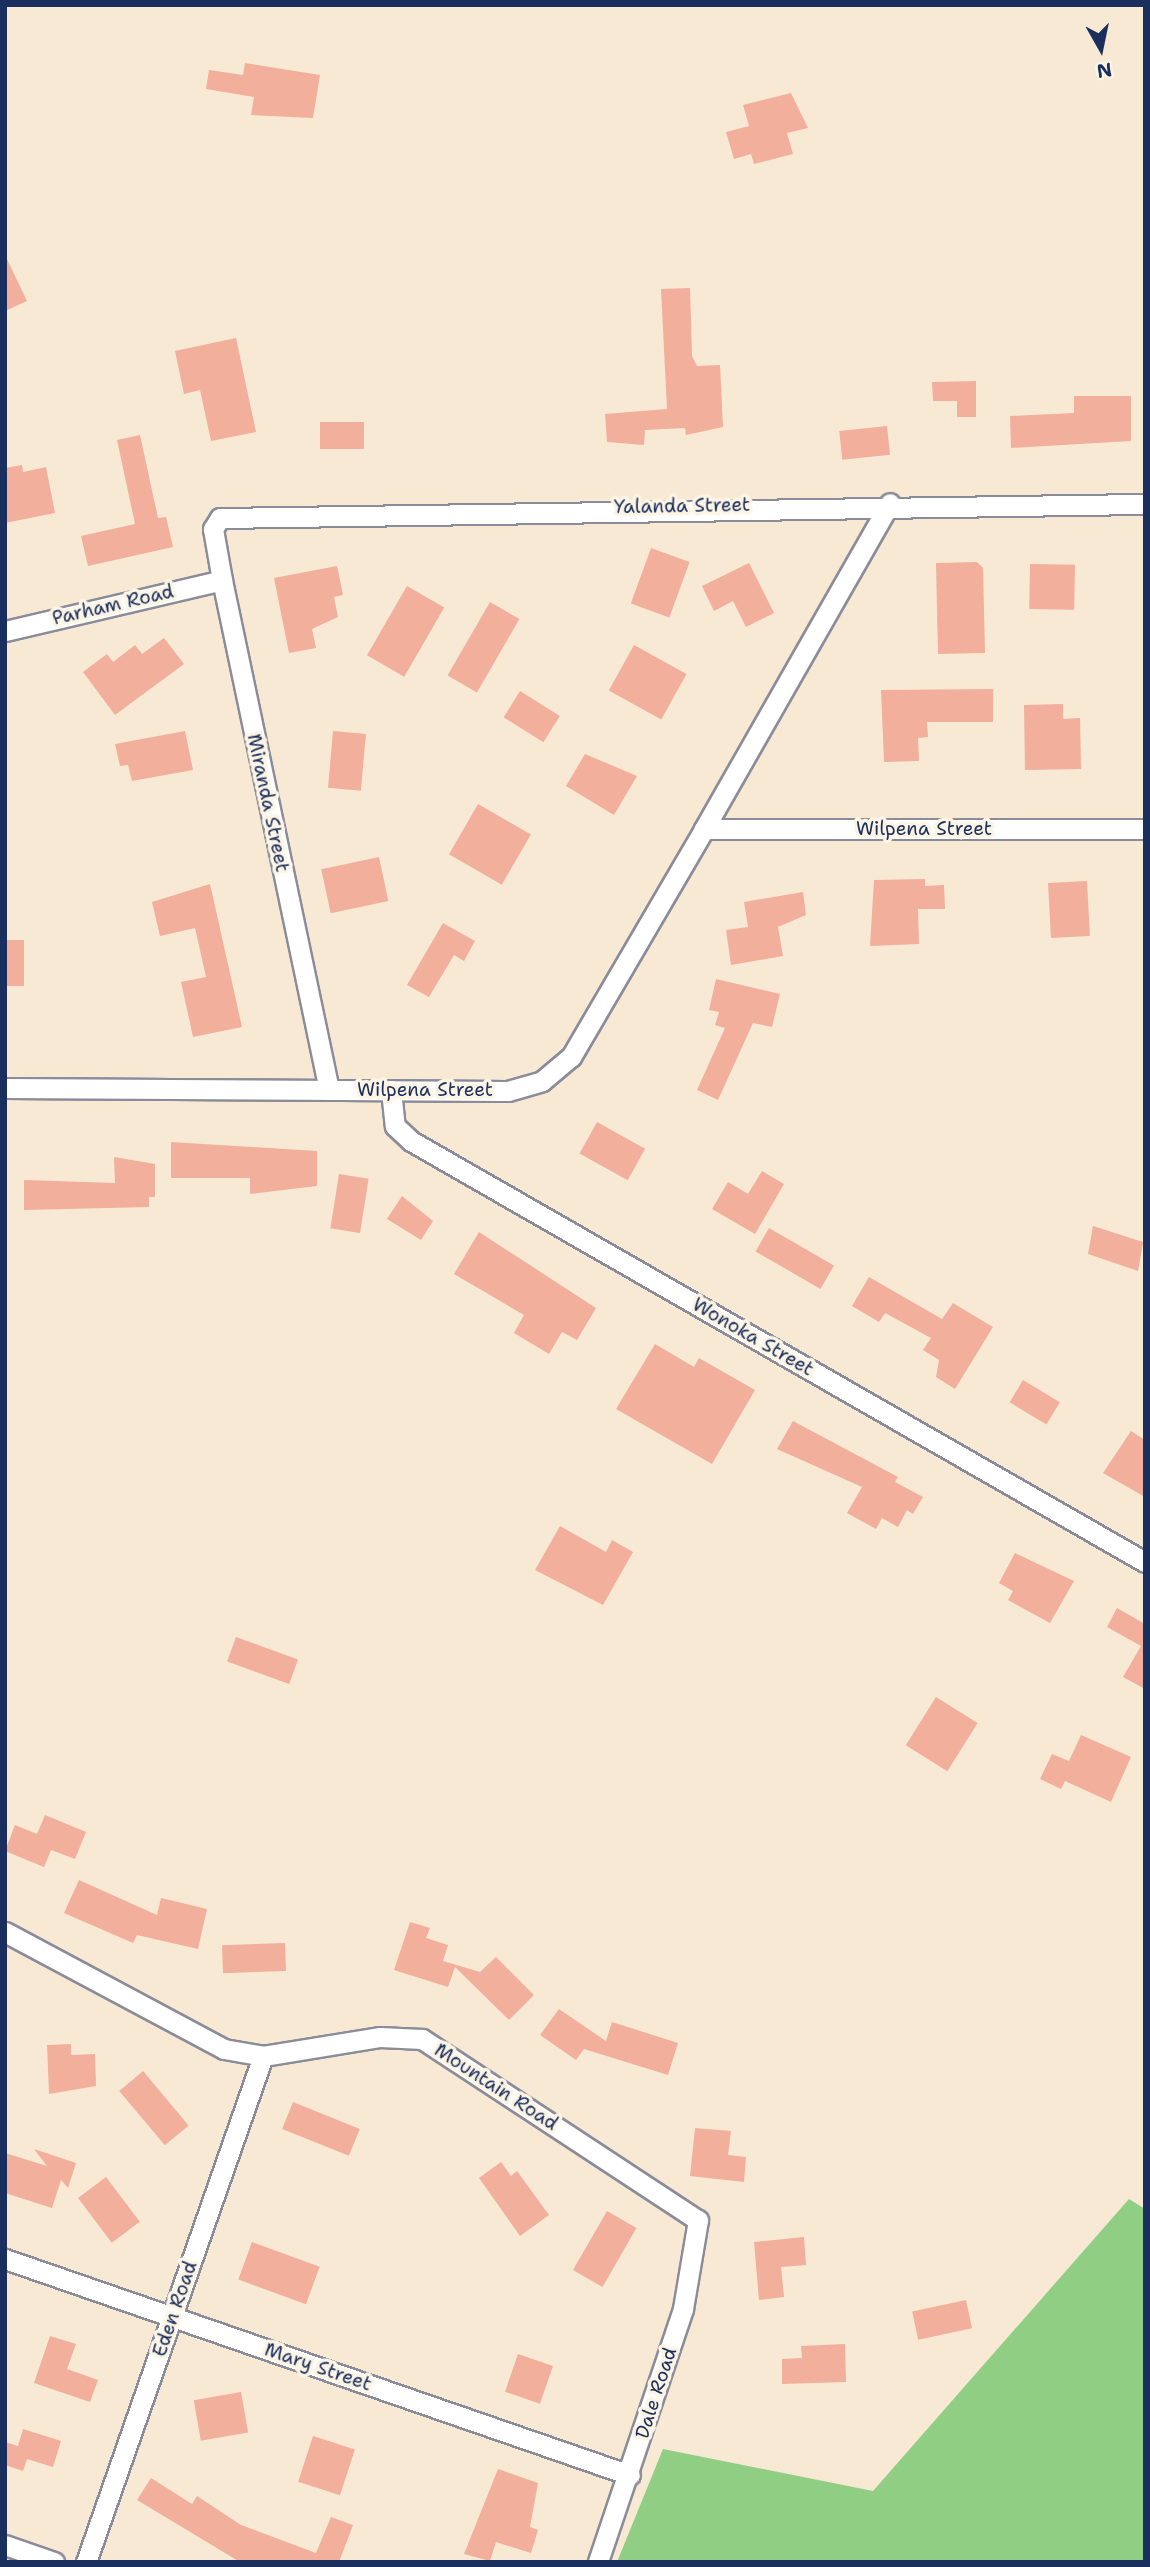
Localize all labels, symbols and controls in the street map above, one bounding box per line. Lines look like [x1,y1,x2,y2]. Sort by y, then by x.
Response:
north arrow [1066,14,1136,84]
text: N [1095,57,1114,84]
street label: Yalanda Street [614,493,750,519]
street label: Parham Road [50,580,176,630]
street label: Miranda Street [242,732,294,874]
street label: Wilpena Street [856,818,992,840]
street label: Wilpena Street [357,1079,493,1101]
street label: Wonoka Street [688,1293,818,1381]
street label: Mountain Road [430,2039,562,2135]
street label: Eden Road [148,2258,202,2360]
street label: Mary Street [262,2338,374,2396]
street label: Dale Road [631,2345,681,2441]

